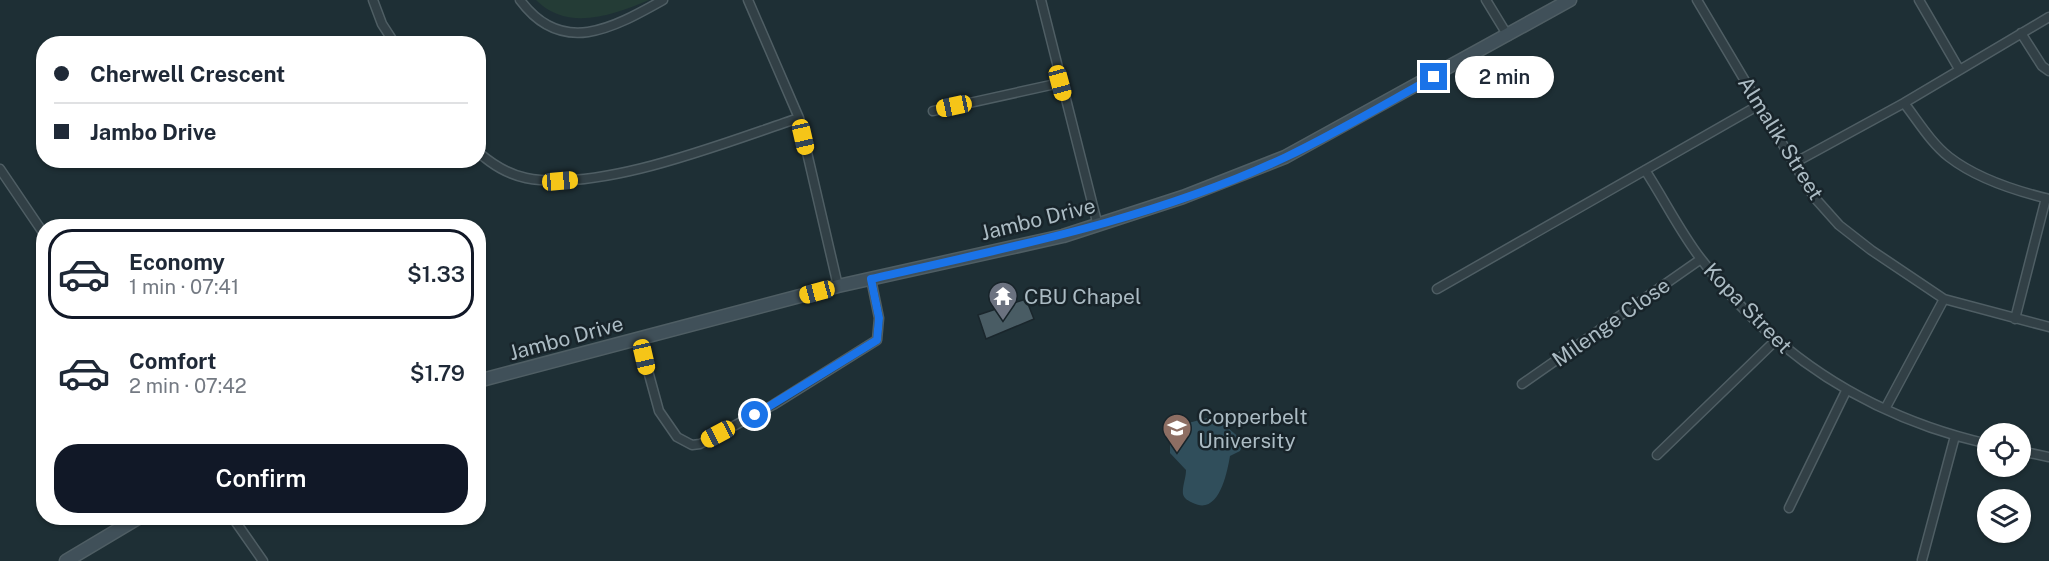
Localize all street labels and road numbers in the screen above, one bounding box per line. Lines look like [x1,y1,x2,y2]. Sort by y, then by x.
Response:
street label: Almalik Street [1733,72,1829,204]
street label: Jambo Drive [978,193,1098,245]
street label: Kopa Street [1699,258,1797,358]
street label: Milenge Close [1547,272,1675,372]
street label: Jambo Drive [506,311,626,365]

